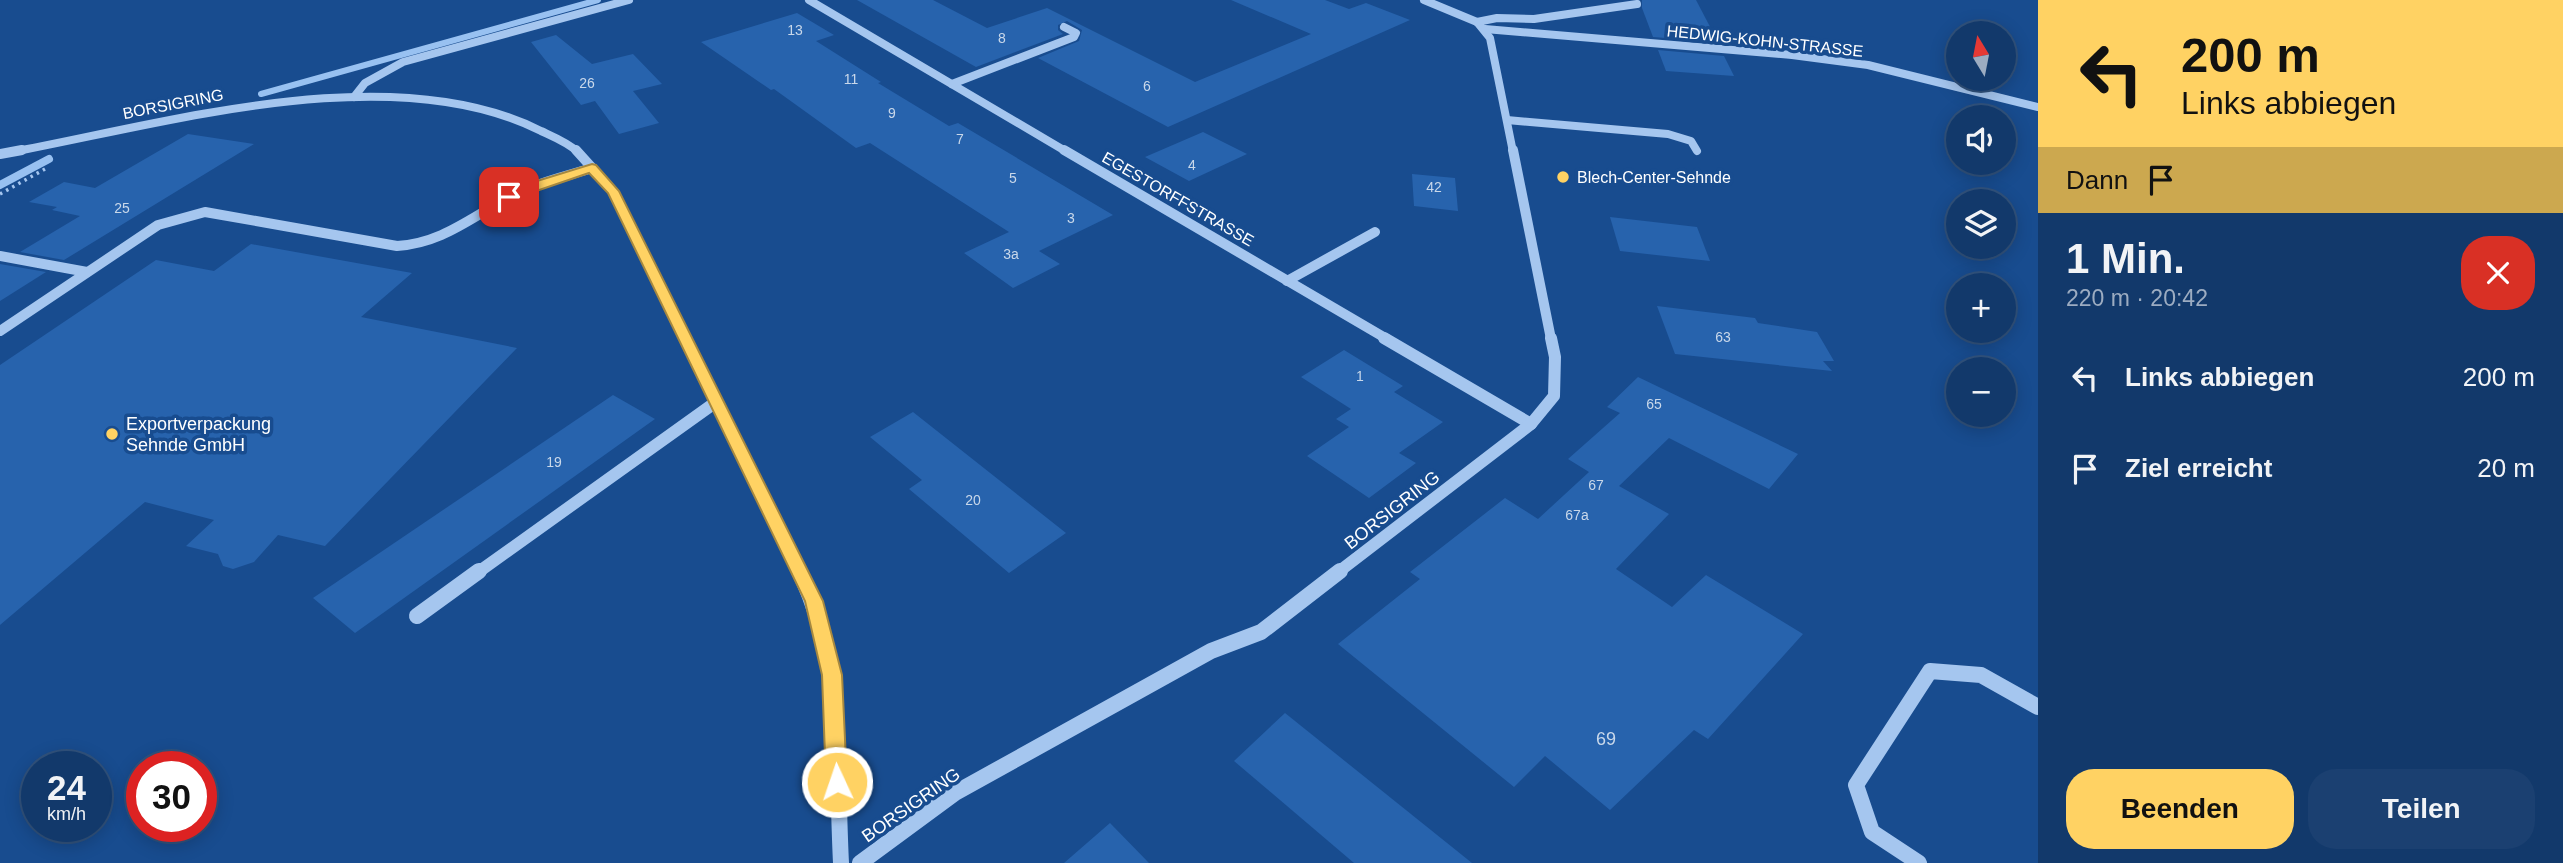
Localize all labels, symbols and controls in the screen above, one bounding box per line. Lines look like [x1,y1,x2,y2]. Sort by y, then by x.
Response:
north arrow [1946,21,2016,91]
map controls [1946,21,2016,427]
house number: 13 [787,22,803,38]
street label: HEDWIG-KOHN-STRASSE [1666,22,1864,60]
icon: left [2066,28,2157,119]
text: 200 m [2181,28,2320,82]
house number: 8 [998,30,1006,46]
house number: 11 [844,71,858,87]
house number: 26 [579,75,595,91]
house number: 6 [1143,78,1151,94]
text: Links abbiegen [2181,85,2396,121]
street label: BORSIGRING [121,86,225,122]
house number: 9 [888,105,896,121]
button: sound [1946,105,2016,175]
house number: 7 [956,131,964,147]
street label: EGESTORFFSTRASSE [1099,149,1257,249]
house number: 4 [1188,157,1196,173]
icon: arrive [2142,161,2180,199]
text: Dann [2066,165,2128,195]
pin [479,167,539,227]
marker: Blech-Center-Sehnde [1555,169,1571,185]
place label: Blech-Center-Sehnde [1577,169,1731,186]
house number: 5 [1009,170,1017,186]
icon: arrive [490,178,528,216]
house number: 42 [1426,179,1442,195]
button: layers [1946,189,2016,259]
house number: 25 [114,200,130,216]
house number: 3 [1067,210,1075,226]
text: 1 Min. [2066,235,2185,282]
button: close [2461,236,2535,310]
house number: 3a [1003,246,1019,262]
button: + [1946,273,2016,343]
text: 220 m · 20:42 [2066,285,2208,311]
house number: 63 [1715,329,1731,345]
button: − [1946,357,2016,427]
icon: left [2066,359,2104,397]
text: Links abbiegen [2125,362,2314,392]
text: 200 m [2463,362,2535,392]
house number: 1 [1356,368,1364,384]
house number: 65 [1646,396,1662,412]
place label: Exportverpackung Sehnde GmbH [126,414,271,455]
marker: Exportverpackung Sehnde GmbH [104,426,120,442]
icon: arrive [2066,450,2104,488]
text: Ziel erreicht [2125,453,2272,483]
text: 20 m [2477,453,2535,483]
house number: 19 [546,454,562,470]
street label: BORSIGRING [1341,467,1443,553]
house number: 67 [1588,477,1604,493]
house number: 20 [965,492,981,508]
house number: 67a [1565,507,1589,523]
house number: 69 [1596,729,1616,749]
position arrow [800,745,874,819]
speed limit sign: 30 [126,751,217,842]
street label: BORSIGRING [858,764,964,846]
text: 24 [47,768,86,807]
button: Beenden [2066,769,2294,849]
button: Teilen [2308,769,2535,849]
text: km/h [47,804,86,824]

